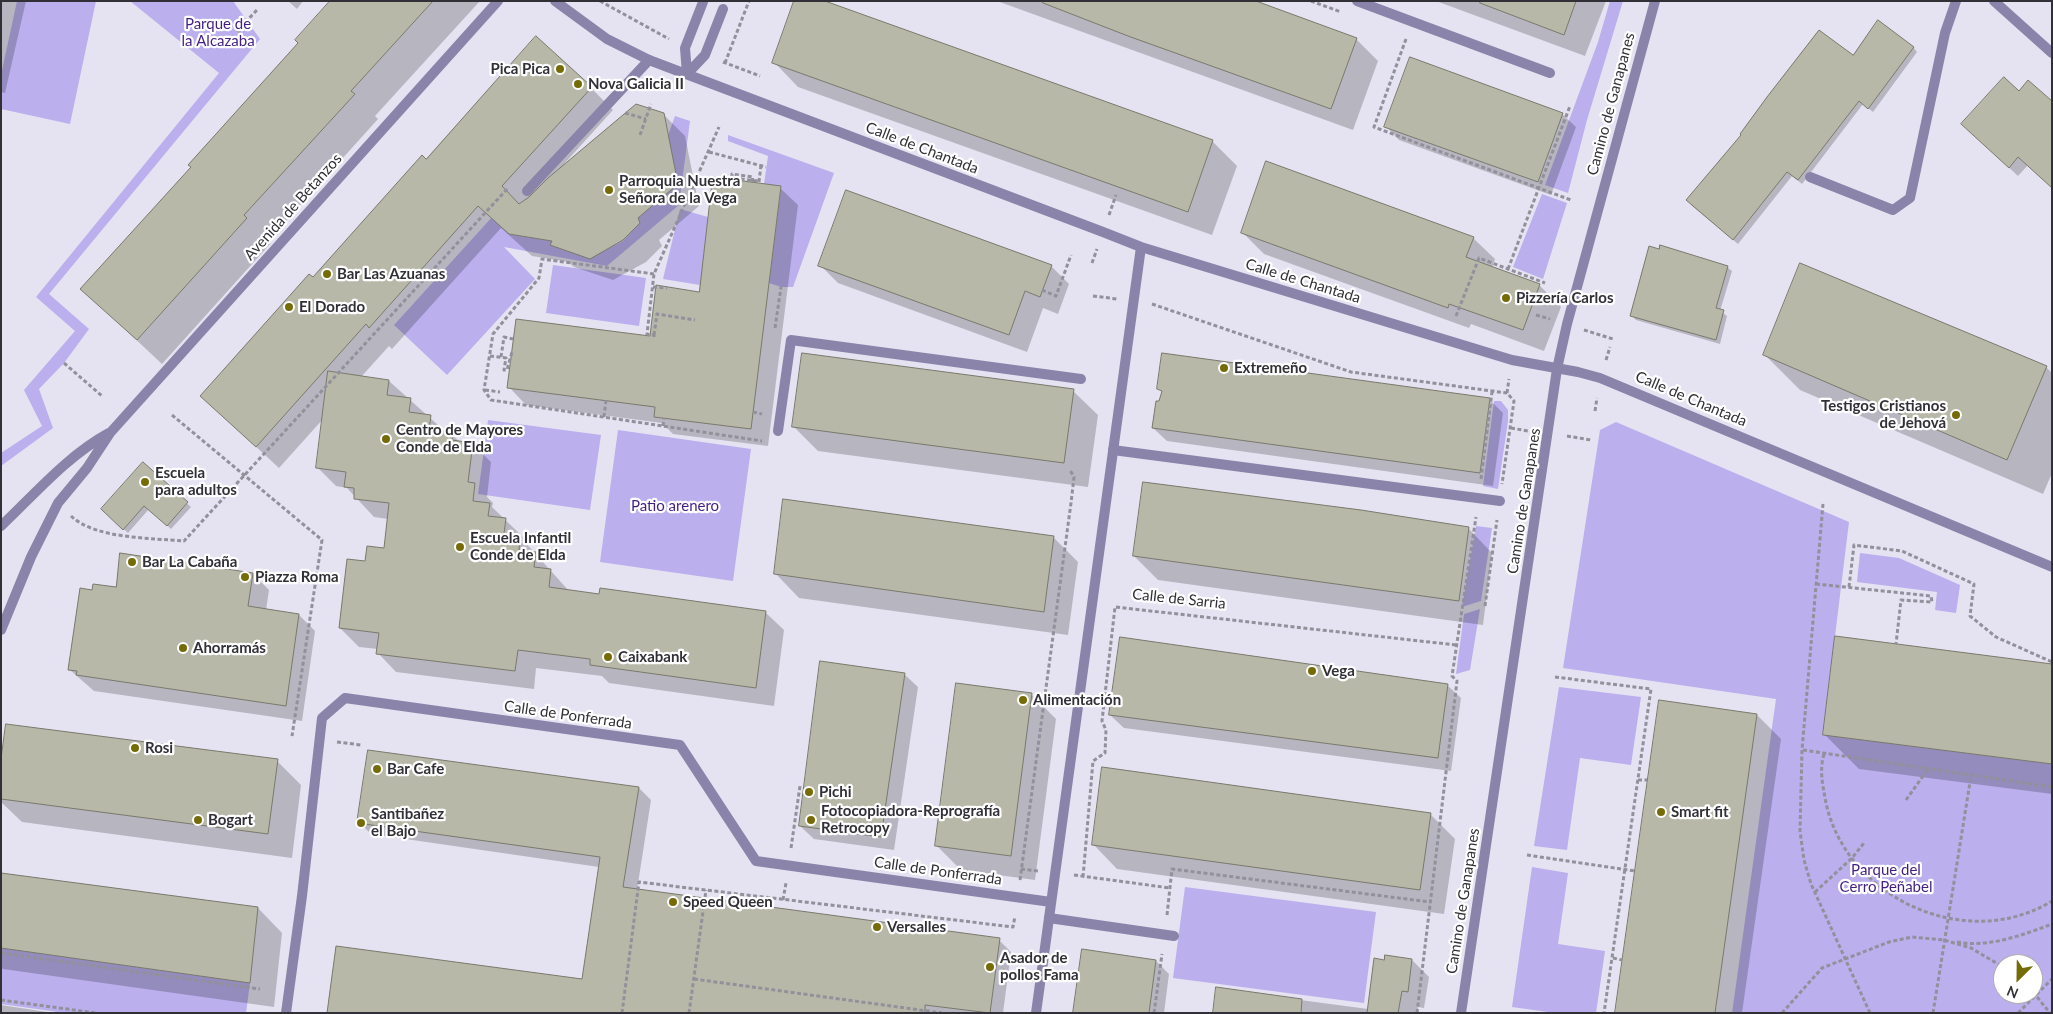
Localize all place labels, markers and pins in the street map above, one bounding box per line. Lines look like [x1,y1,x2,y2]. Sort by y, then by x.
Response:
place label: Pica Pica [491,60,550,78]
marker: Pica Pica [554,63,566,75]
place label: Nova Galicia II [588,75,684,93]
marker: Nova Galicia II [572,78,584,90]
place label: Parroquia Nuestra Señora de la Vega [619,172,740,207]
marker: Parroquia Nuestra Señora de la Vega [603,184,615,196]
place label: Bar Las Azuanas [337,265,445,283]
marker: Bar Las Azuanas [321,268,333,280]
place label: Pizzería Carlos [1516,289,1613,307]
marker: Pizzería Carlos [1500,292,1512,304]
place label: El Dorado [299,298,365,316]
marker: El Dorado [283,301,295,313]
place label: Extremeño [1234,359,1307,377]
marker: Extremeño [1218,362,1230,374]
place label: Testigos Cristianos de Jehová [1821,397,1946,432]
marker: Testigos Cristianos de Jehová [1950,409,1962,421]
place label: Centro de Mayores Conde de Elda [396,421,523,456]
marker: Centro de Mayores Conde de Elda [380,433,392,445]
place label: Escuela para adultos [155,464,237,499]
marker: Escuela para adultos [139,476,151,488]
place label: Escuela Infantil Conde de Elda [470,529,571,564]
marker: Escuela Infantil Conde de Elda [454,541,466,553]
place label: Bar La Cabaña [142,553,237,571]
marker: Bar La Cabaña [126,556,138,568]
place label: Piazza Roma [255,568,339,586]
marker: Piazza Roma [239,571,251,583]
place label: Ahorramás [193,639,266,657]
marker: Ahorramás [177,642,189,654]
place label: Caixabank [618,648,687,666]
marker: Caixabank [602,651,614,663]
place label: Vega [1322,662,1355,680]
marker: Vega [1306,665,1318,677]
place label: Alimentación [1033,691,1121,709]
marker: Alimentación [1017,694,1029,706]
place label: Rosi [145,739,173,757]
marker: Rosi [129,742,141,754]
place label: Bar Cafe [387,760,444,778]
marker: Bar Cafe [371,763,383,775]
place label: Pichi [819,783,852,801]
marker: Pichi [803,786,815,798]
place label: Fotocopiadora-Reprografía Retrocopy [821,802,1000,837]
place label: Smart fit [1671,803,1729,821]
place label: Santibañez el Bajo [371,805,444,840]
marker: Smart fit [1655,806,1667,818]
place label: Bogart [208,811,253,829]
marker: Bogart [192,814,204,826]
marker: Fotocopiadora-Reprografía Retrocopy [805,814,817,826]
marker: Santibañez el Bajo [355,817,367,829]
place label: Speed Queen [683,893,773,911]
marker: Speed Queen [667,896,679,908]
place label: Versalles [887,918,946,936]
marker: Versalles [871,921,883,933]
place label: Asador de pollos Fama [1000,949,1079,984]
marker: Asador de pollos Fama [984,961,996,973]

